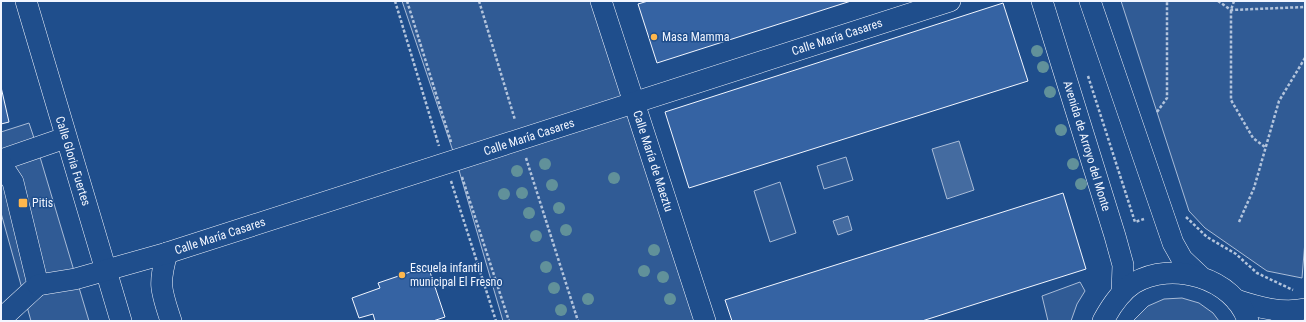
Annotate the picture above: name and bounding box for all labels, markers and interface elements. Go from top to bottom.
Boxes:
street label: Calle María Casares [790,16,884,58]
place label: Masa Mamma [662,30,730,44]
marker: Masa Mamma [649,32,659,42]
street label: Avenida de Arroyo del Monte [1060,79,1114,213]
street label: Calle María de Maeztu [630,109,676,214]
street label: Calle Gloria Fuertes [53,115,93,207]
street label: Calle María Casares [482,116,576,158]
place label: Pitis [32,196,53,210]
marker: Pitis [17,197,29,209]
street label: Calle María Casares [173,215,267,257]
place label: Escuela infantil municipal El Fresno [410,261,502,289]
marker: Escuela infantil municipal El Fresno [397,270,407,280]

